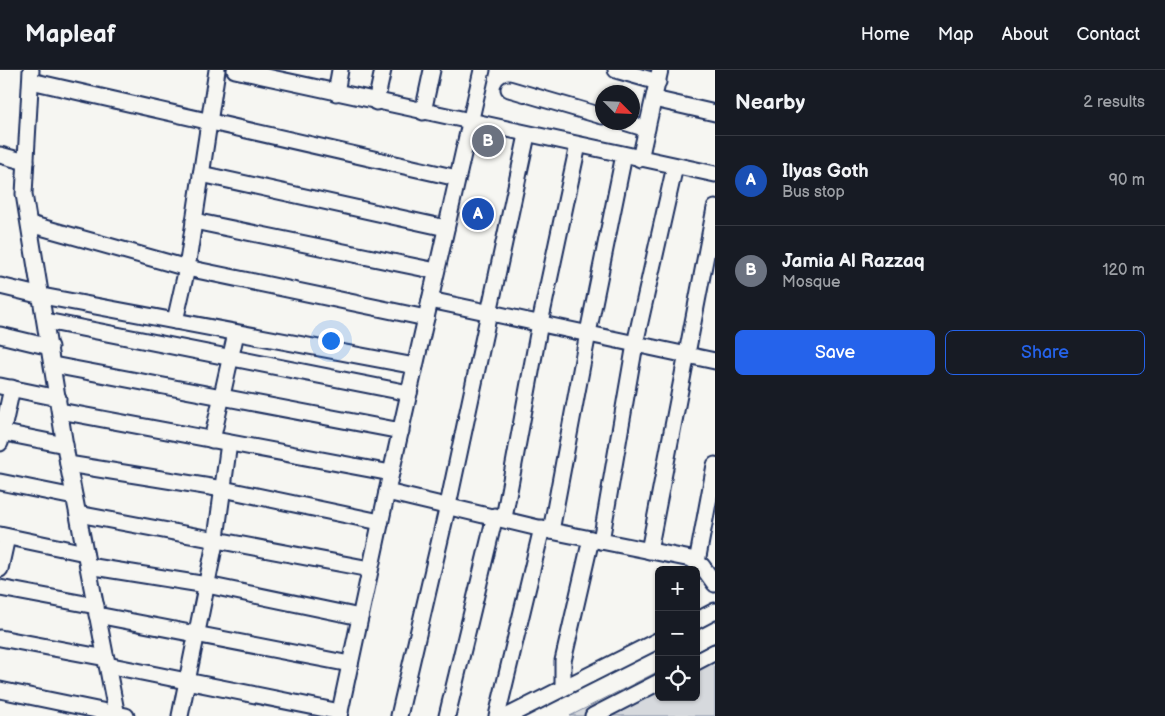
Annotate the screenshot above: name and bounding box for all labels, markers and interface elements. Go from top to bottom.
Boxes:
text: Mapleaf [25,20,116,49]
text: Home [861,24,910,45]
text: Map [938,24,974,45]
text: About [1002,24,1049,45]
text: Contact [1077,24,1140,45]
north arrow [595,85,640,130]
text: Nearby [735,90,805,115]
text: 2 results [1083,93,1145,112]
pin: B [472,122,504,160]
text: Ilyas Goth [782,160,869,183]
text: A [746,171,756,190]
text: 90 m [1109,171,1145,190]
text: Bus stop [782,183,845,202]
pin: A [462,195,494,233]
text: Jamia Al Razzaq [782,250,925,273]
text: B [745,261,757,280]
text: 120 m [1102,261,1145,280]
text: Mosque [782,273,841,292]
your location [318,328,344,354]
button: Save [735,330,935,375]
button: Share [945,330,1145,375]
map controls [655,566,700,701]
button: + [655,566,700,611]
button: − [655,611,700,656]
button: locate [655,656,700,701]

